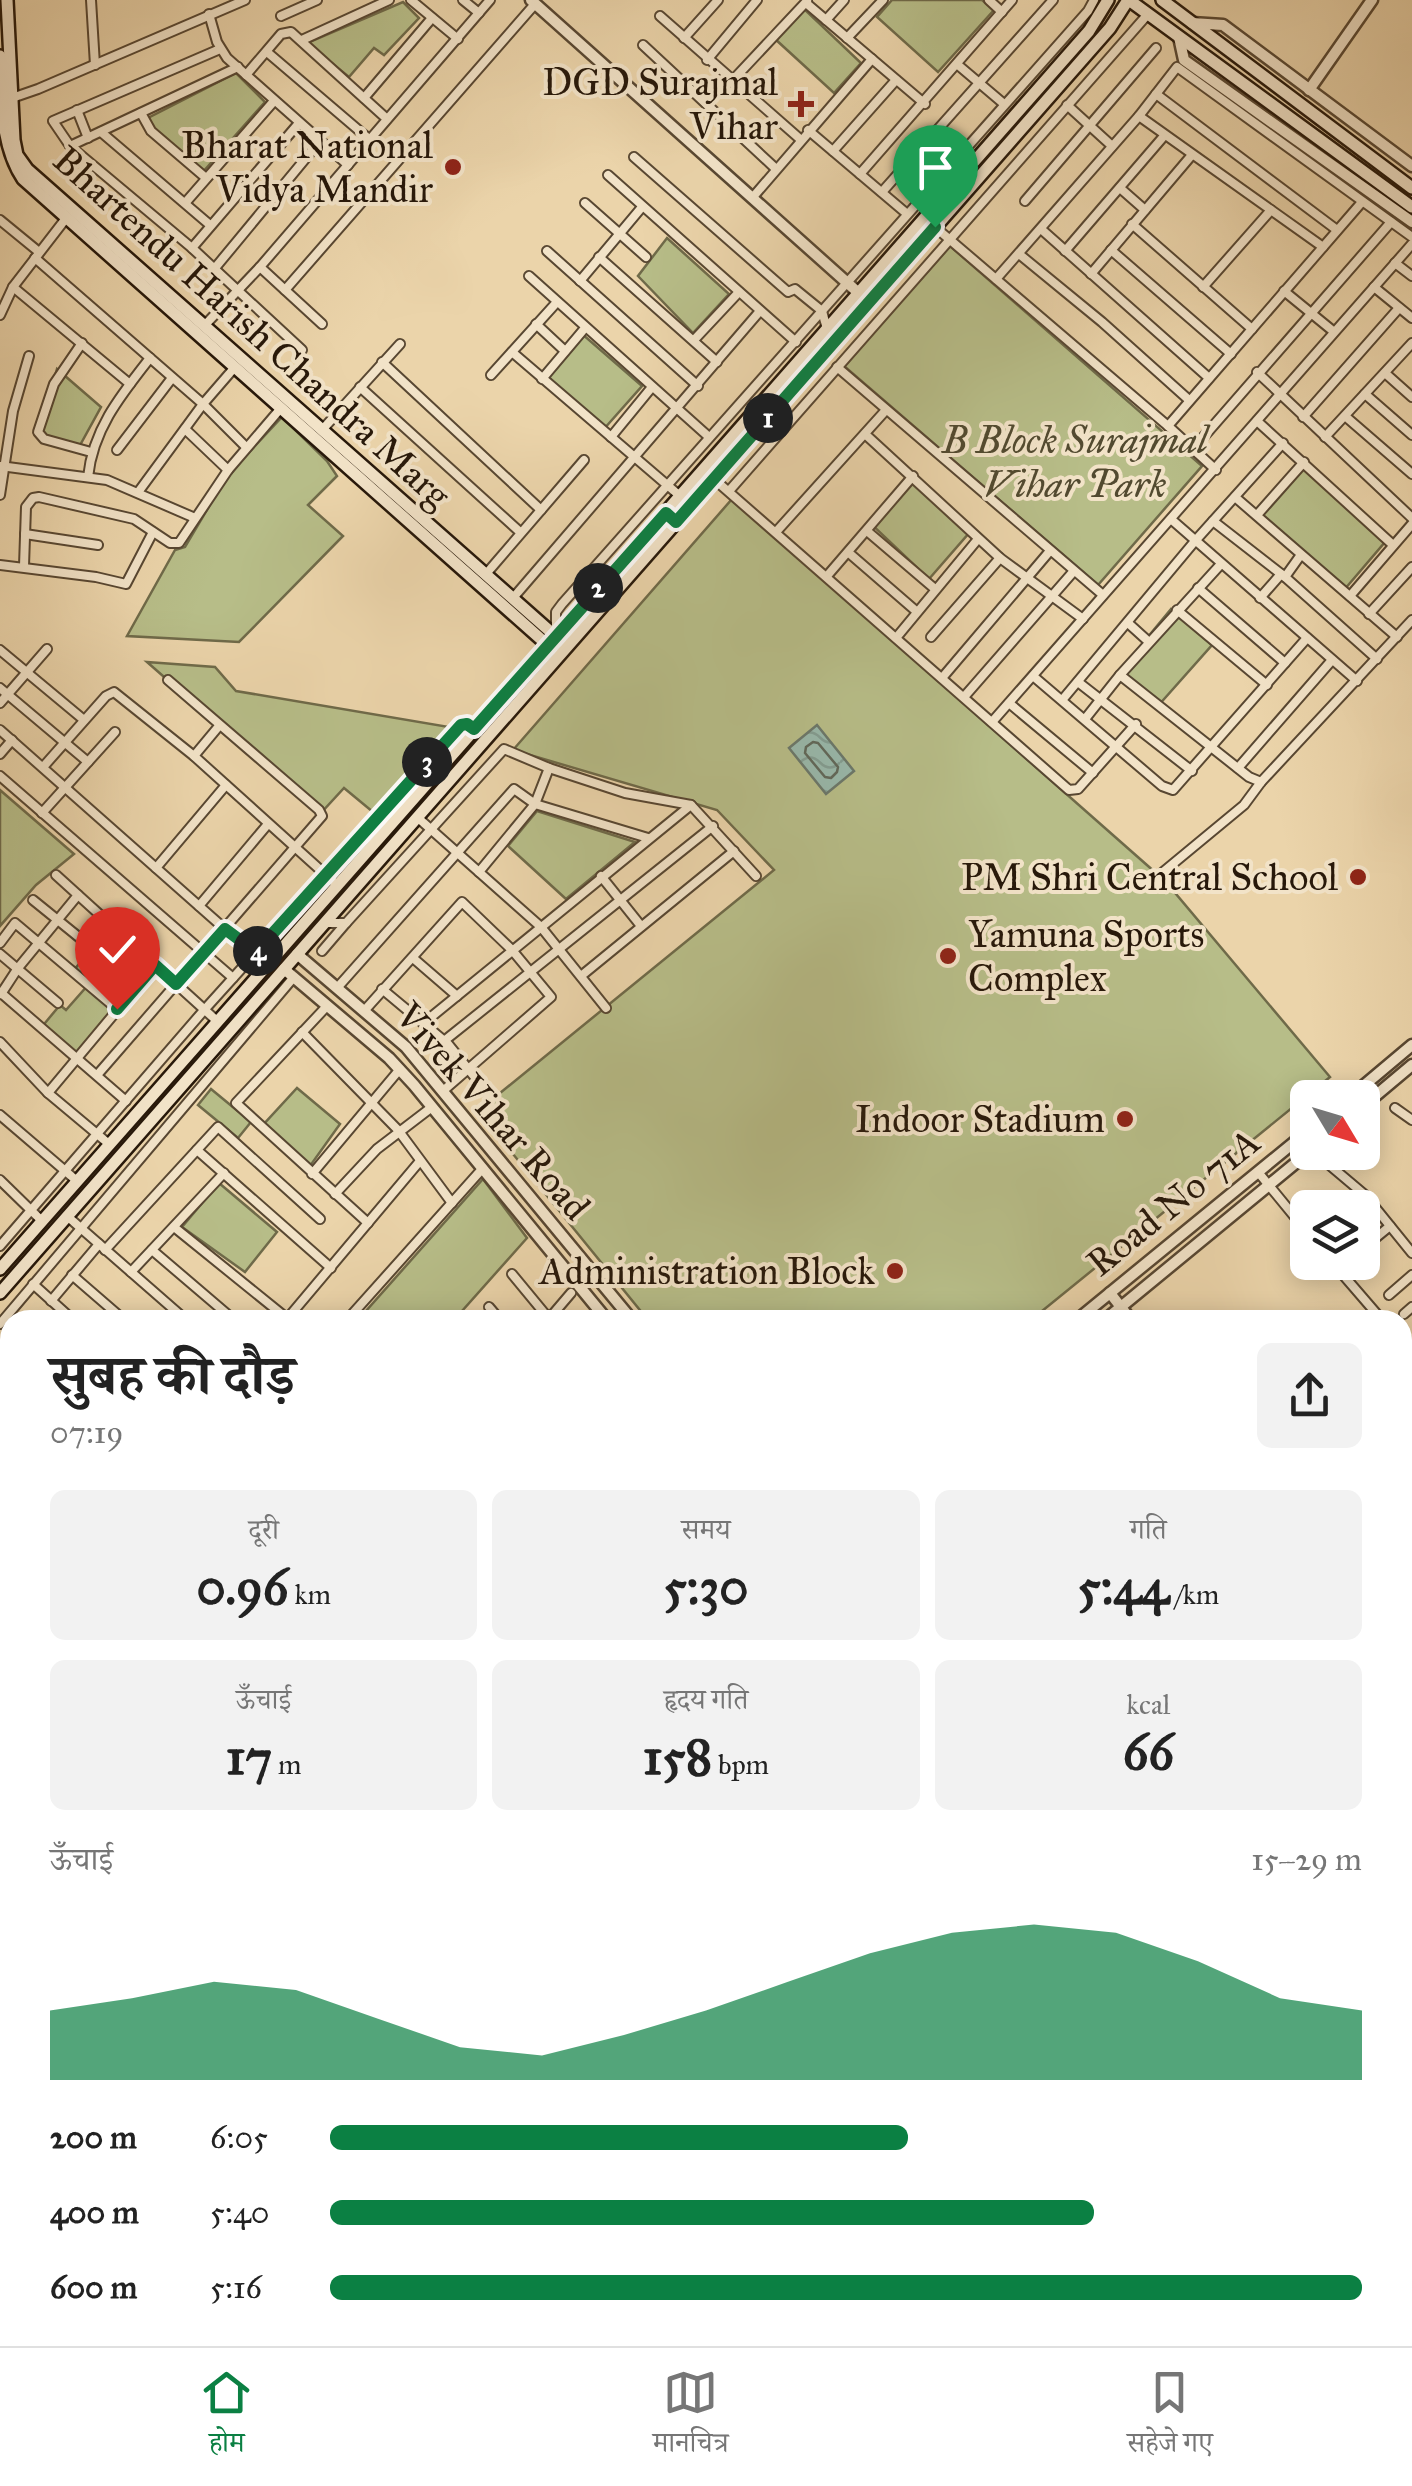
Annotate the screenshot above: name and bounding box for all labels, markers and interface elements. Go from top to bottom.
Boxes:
place label: DGD Surajmal Vihar [542,59,779,149]
marker: DGD Surajmal Vihar [788,91,814,117]
place label: Bharat National Vidya Mandir [181,122,434,212]
pin [893,125,978,228]
street label: Bhartendu Harish Chandra Marg [44,136,460,518]
icon: arrive [908,140,963,195]
marker: Bharat National Vidya Mandir [442,156,464,178]
pin: 1 [743,393,793,443]
text: 1 [762,400,774,435]
park label: B Block Surajmal Vihar Park [940,417,1210,507]
pin: 2 [573,563,623,613]
text: 2 [591,570,605,605]
pin: 3 [402,737,452,787]
text: 3 [421,744,433,779]
place label: PM Shri Central School [961,854,1339,900]
marker: PM Shri Central School [1347,866,1369,888]
pin [75,907,160,1010]
place label: Yamuna Sports Complex [968,911,1204,1001]
icon: check [90,922,145,977]
pin: 4 [233,926,283,976]
text: 4 [250,933,266,968]
marker: Yamuna Sports Complex [937,945,959,967]
street label: Vivek Vihar Road [385,992,600,1229]
north arrow [1290,1080,1380,1170]
map controls [1290,1080,1380,1280]
place label: Indoor Stadium [855,1096,1105,1142]
marker: Indoor Stadium [1114,1108,1136,1130]
street label: Road No 71A [1077,1118,1269,1286]
button: layers [1290,1190,1380,1280]
place label: Administration Block [537,1248,875,1294]
marker: Administration Block [884,1260,906,1282]
text: सुबह की दौड़ [50,1342,295,1409]
button: share [1257,1343,1362,1448]
text: 07:19 [50,1413,123,1452]
text: दूरी [248,1512,279,1547]
text: समय [681,1512,731,1547]
text: गति [1130,1512,1167,1547]
text: 0.96 [196,1557,288,1618]
text: 5:30 [664,1557,748,1618]
text: 5:44 [1078,1557,1169,1618]
text: km [288,1577,331,1612]
text: /km [1169,1577,1219,1612]
text: ऊँचाई [236,1682,291,1717]
text: हृदय गति [664,1682,748,1717]
text: kcal [1126,1687,1170,1722]
text: 66 [1123,1722,1174,1783]
text: 17 [226,1727,272,1788]
text: 158 [643,1727,712,1788]
text: m [272,1747,302,1782]
text: bpm [712,1747,769,1782]
text: ऊँचाई [50,1840,113,1879]
text: 15–29 m [1251,1840,1362,1879]
text: 200 m [50,2118,137,2157]
text: 6:05 [210,2118,268,2157]
text: 400 m [50,2193,139,2232]
text: 5:40 [210,2193,269,2232]
text: 600 m [50,2268,137,2307]
text: 5:16 [210,2268,262,2307]
tab: होम [199,2365,254,2470]
tab: मानचित्र [653,2365,729,2470]
tab: सहेजे गए [1127,2365,1213,2470]

